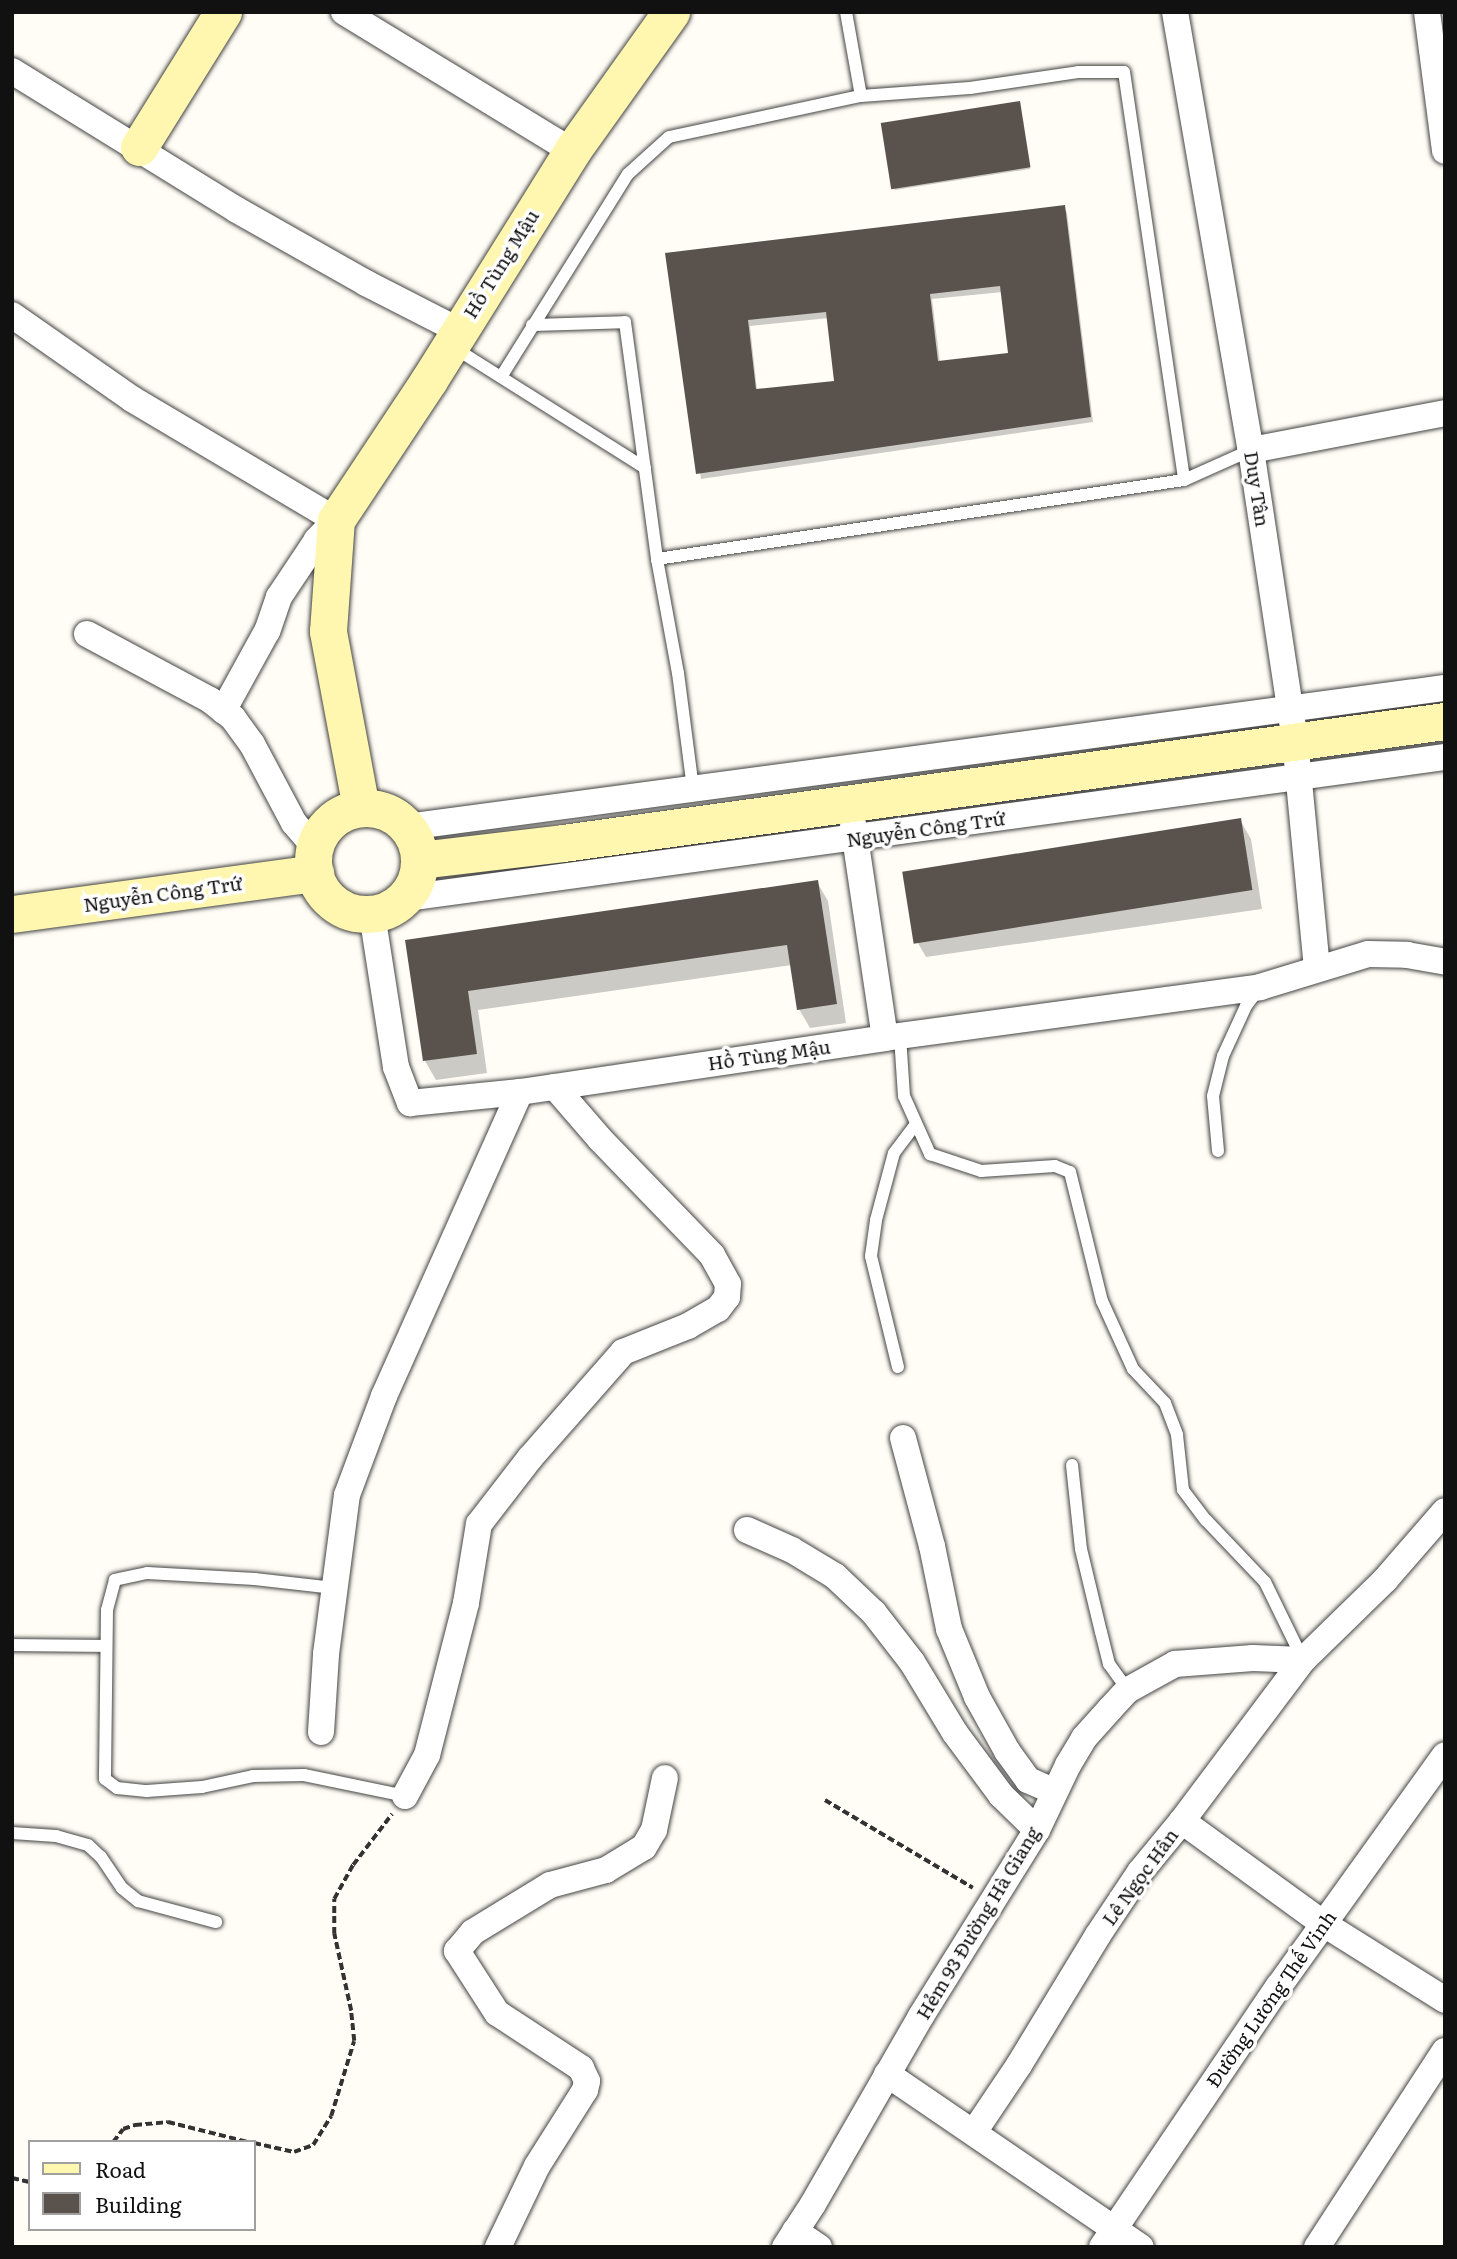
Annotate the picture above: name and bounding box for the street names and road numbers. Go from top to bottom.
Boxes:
street label: Hồ Tùng Mậu [459,205,543,323]
street label: Duy Tân [1240,450,1274,528]
street label: Nguyễn Công Trứ [845,807,1007,851]
street label: Nguyễn Công Trứ [82,872,244,916]
street label: Hồ Tùng Mậu [706,1035,832,1075]
street label: Hẻm 93 Đường Hà Giang [911,1822,1045,2024]
street label: Lê Ngọc Hân [1097,1824,1183,1930]
street label: Đường Lương Thế Vinh [1201,1906,1341,2092]

